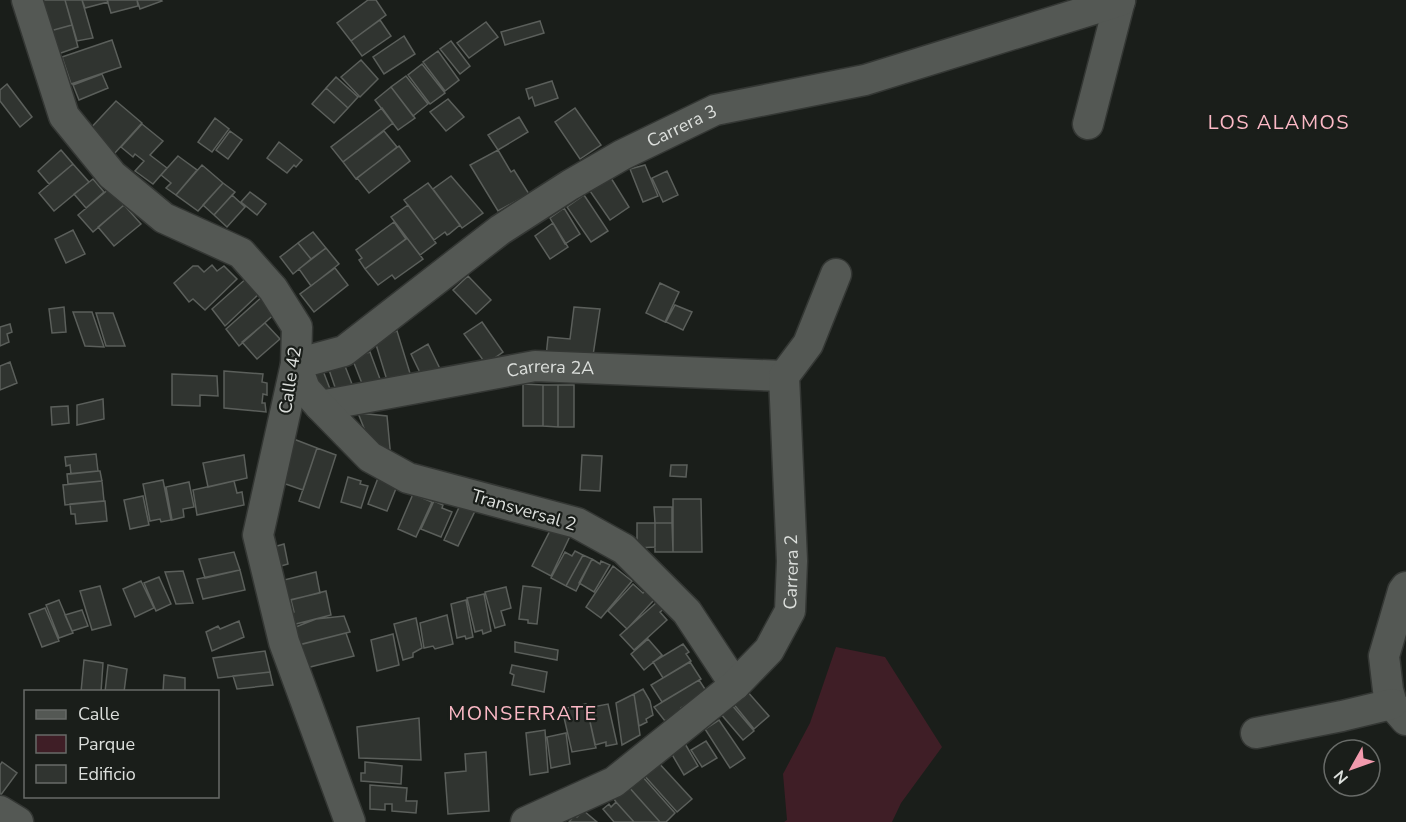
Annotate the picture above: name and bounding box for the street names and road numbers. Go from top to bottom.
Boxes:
street label: Carrera 3 [643,99,721,153]
street label: Calle 42 [273,345,307,415]
street label: Carrera 2A [504,354,595,383]
street label: Transversal 2 [469,484,579,536]
street label: Carrera 2 [778,534,804,610]

